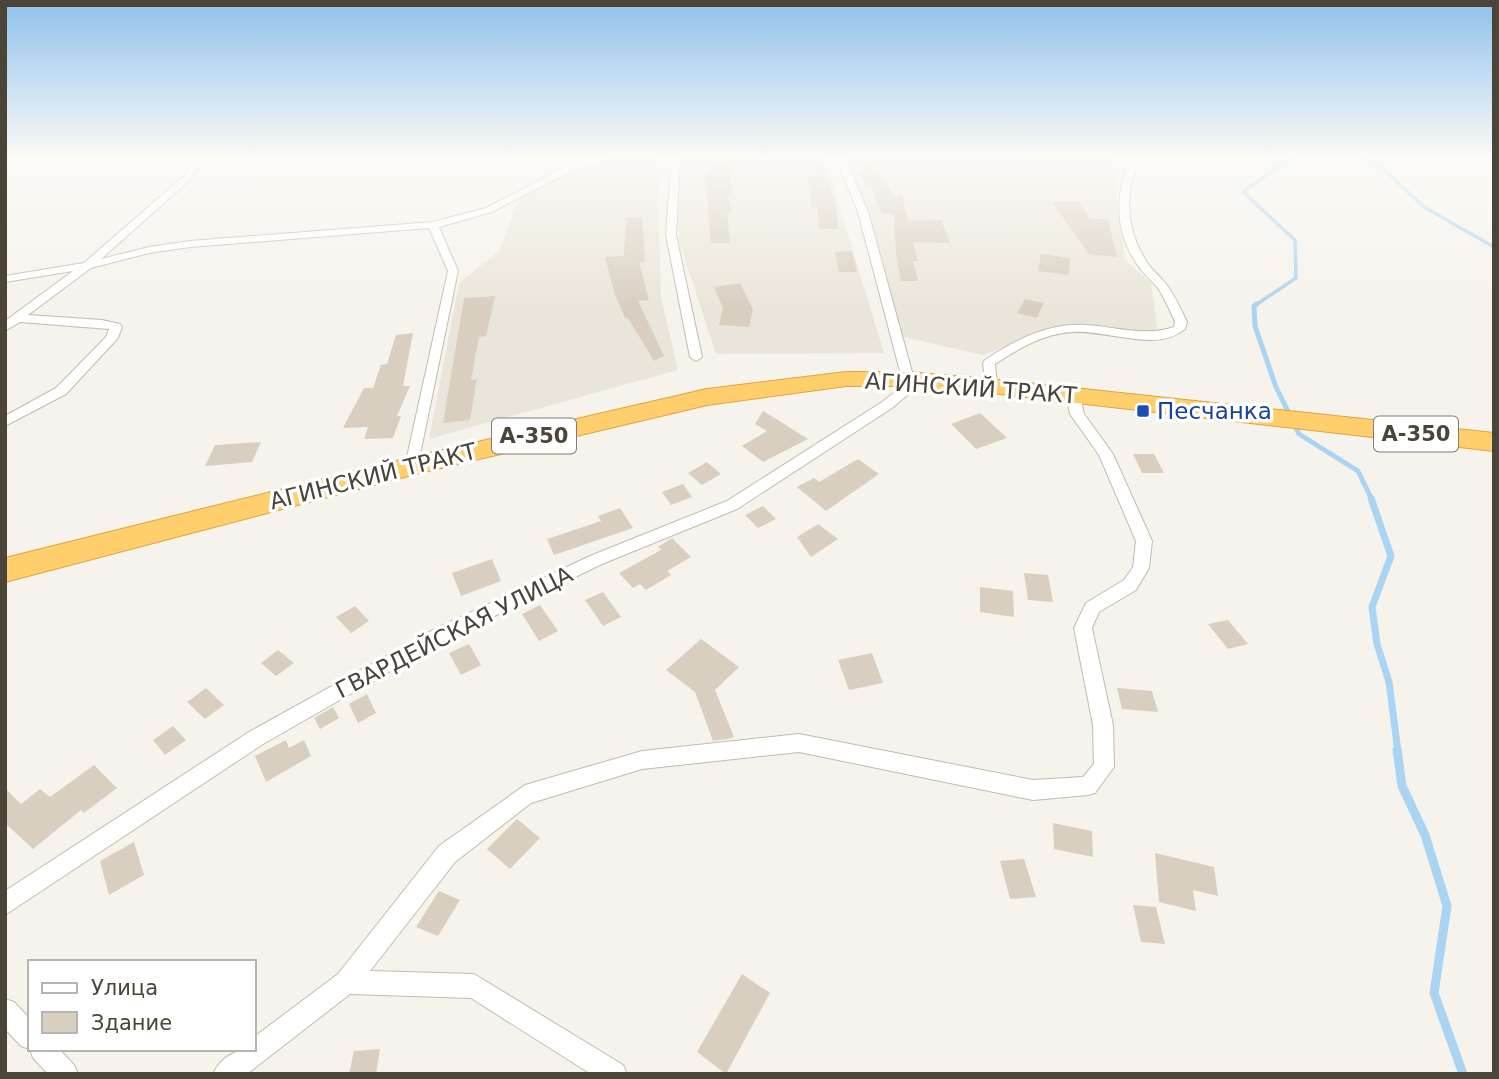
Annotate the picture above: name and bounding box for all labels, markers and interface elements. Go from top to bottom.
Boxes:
street label: АГИНСКИЙ ТРАКТ [864,367,1079,408]
place label: Песчанка [1157,398,1272,424]
marker: Песчанка [1135,403,1151,419]
road number: А-350 [1374,416,1458,452]
road number: А-350 [492,418,576,453]
street label: АГИНСКИЙ ТРАКТ [267,436,480,514]
street label: ГВАРДЕЙСКАЯ УЛИЦА [331,560,577,703]
legend [28,960,256,1051]
text: Улица [91,976,158,1000]
text: Здание [91,1011,172,1035]

